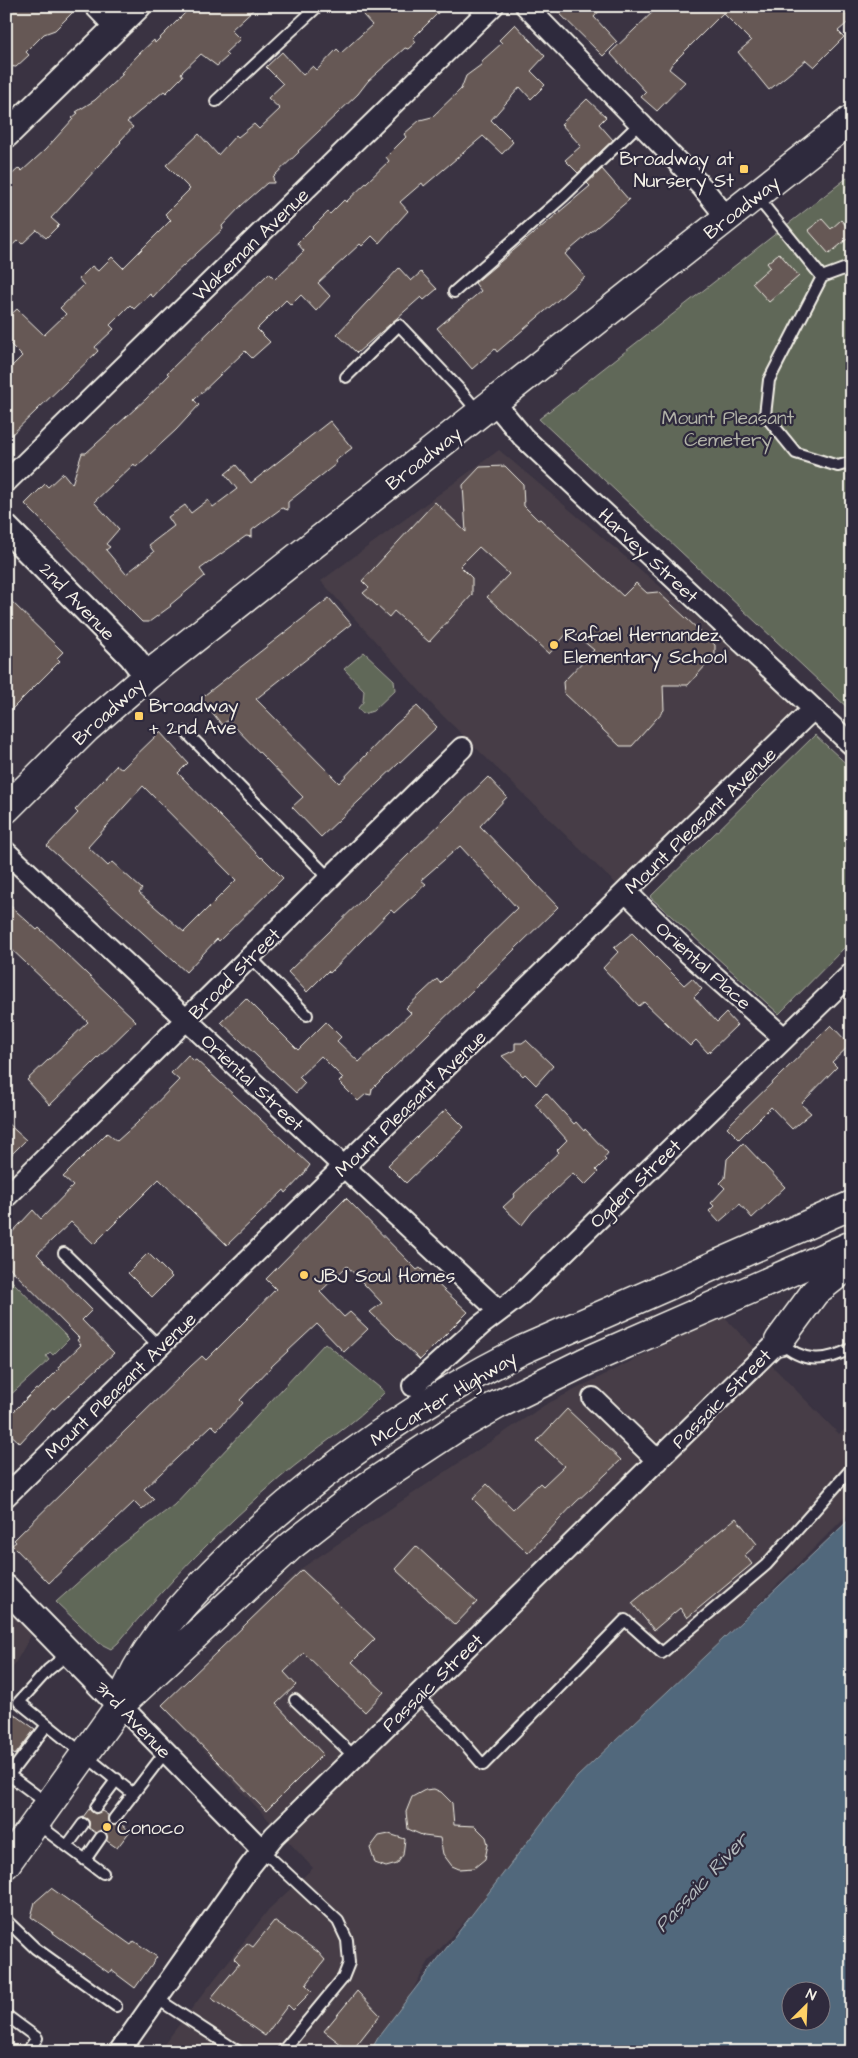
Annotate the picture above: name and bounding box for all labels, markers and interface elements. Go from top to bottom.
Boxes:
place label: Broadway at Nursery St [619,146,734,196]
marker: Broadway at Nursery St [738,163,750,175]
street label: Broadway [698,170,787,247]
street label: Wakeman Avenue [187,182,315,308]
park label: Mount Pleasant Cemetery [662,405,794,455]
street label: Broadway [380,421,469,498]
street label: Harvey Street [591,502,704,611]
street label: 2nd Avenue [33,557,121,647]
place label: Rafael Hernandez Elementary School [564,622,727,672]
marker: Rafael Hernandez Elementary School [548,639,560,651]
street label: Broadway [67,672,152,753]
place label: Broadway + 2nd Ave [149,693,239,742]
marker: Broadway + 2nd Ave [133,710,145,722]
street label: Mount Pleasant Avenue [619,741,783,901]
street label: Oriental Place [649,916,757,1017]
street label: Broad Street [183,922,287,1026]
street label: Mount Pleasant Avenue [329,1024,493,1184]
street label: Oriental Street [194,1028,310,1138]
street label: Ogden Street [584,1133,689,1236]
place label: JBJ Soul Homes [314,1263,455,1290]
marker: JBJ Soul Homes [298,1269,310,1281]
street label: Mount Pleasant Avenue [39,1306,203,1466]
street label: Passaic Street [666,1343,778,1455]
street label: McCarter Highway [365,1345,523,1455]
street label: Passaic Street [376,1627,490,1739]
street label: 3rd Avenue [89,1675,177,1765]
place label: Conoco [117,1815,184,1842]
marker: Conoco [101,1821,113,1833]
water label: Passaic River [648,1825,756,1938]
north arrow [780,1980,830,2030]
text: N [803,1984,819,2006]

